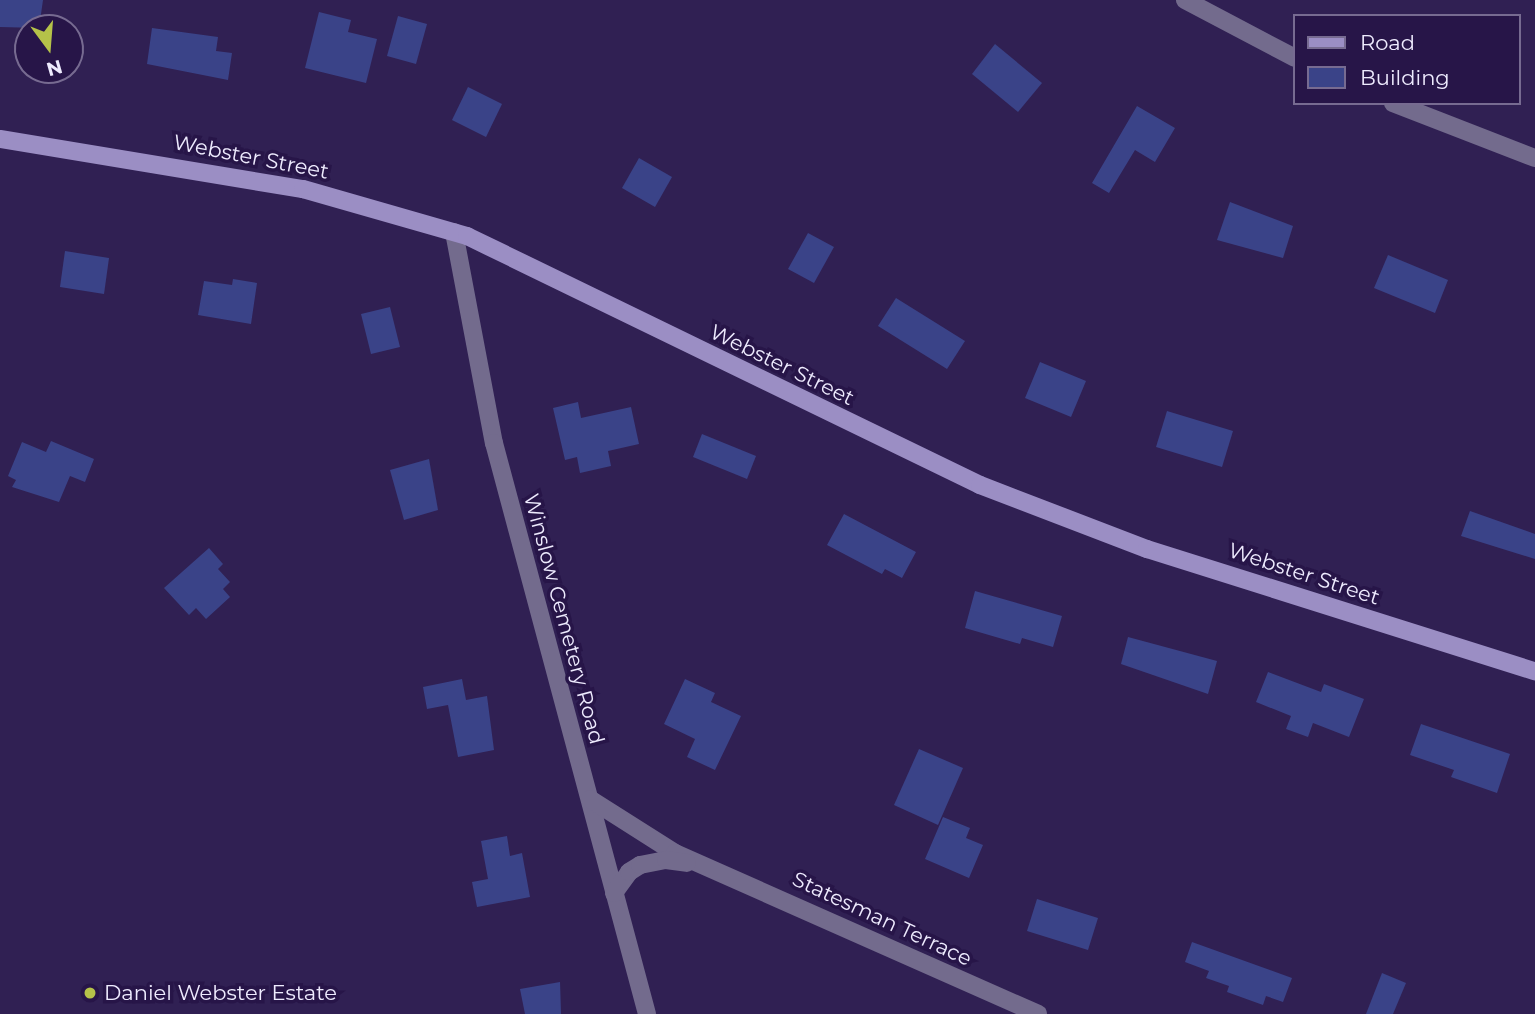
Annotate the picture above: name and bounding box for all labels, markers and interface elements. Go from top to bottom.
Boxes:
north arrow [14,14,84,84]
legend [1294,14,1521,105]
text: Road [1360,30,1415,55]
text: N [44,55,65,81]
text: Building [1360,65,1450,90]
street label: Webster Street [171,130,331,184]
street label: Webster Street [706,319,858,411]
street label: Winslow Cemetery Road [518,491,610,747]
street label: Webster Street [1225,538,1383,610]
street label: Statesman Terrace [788,866,976,972]
place label: Daniel Webster Estate [104,980,337,1006]
marker: Daniel Webster Estate [82,985,98,1001]

